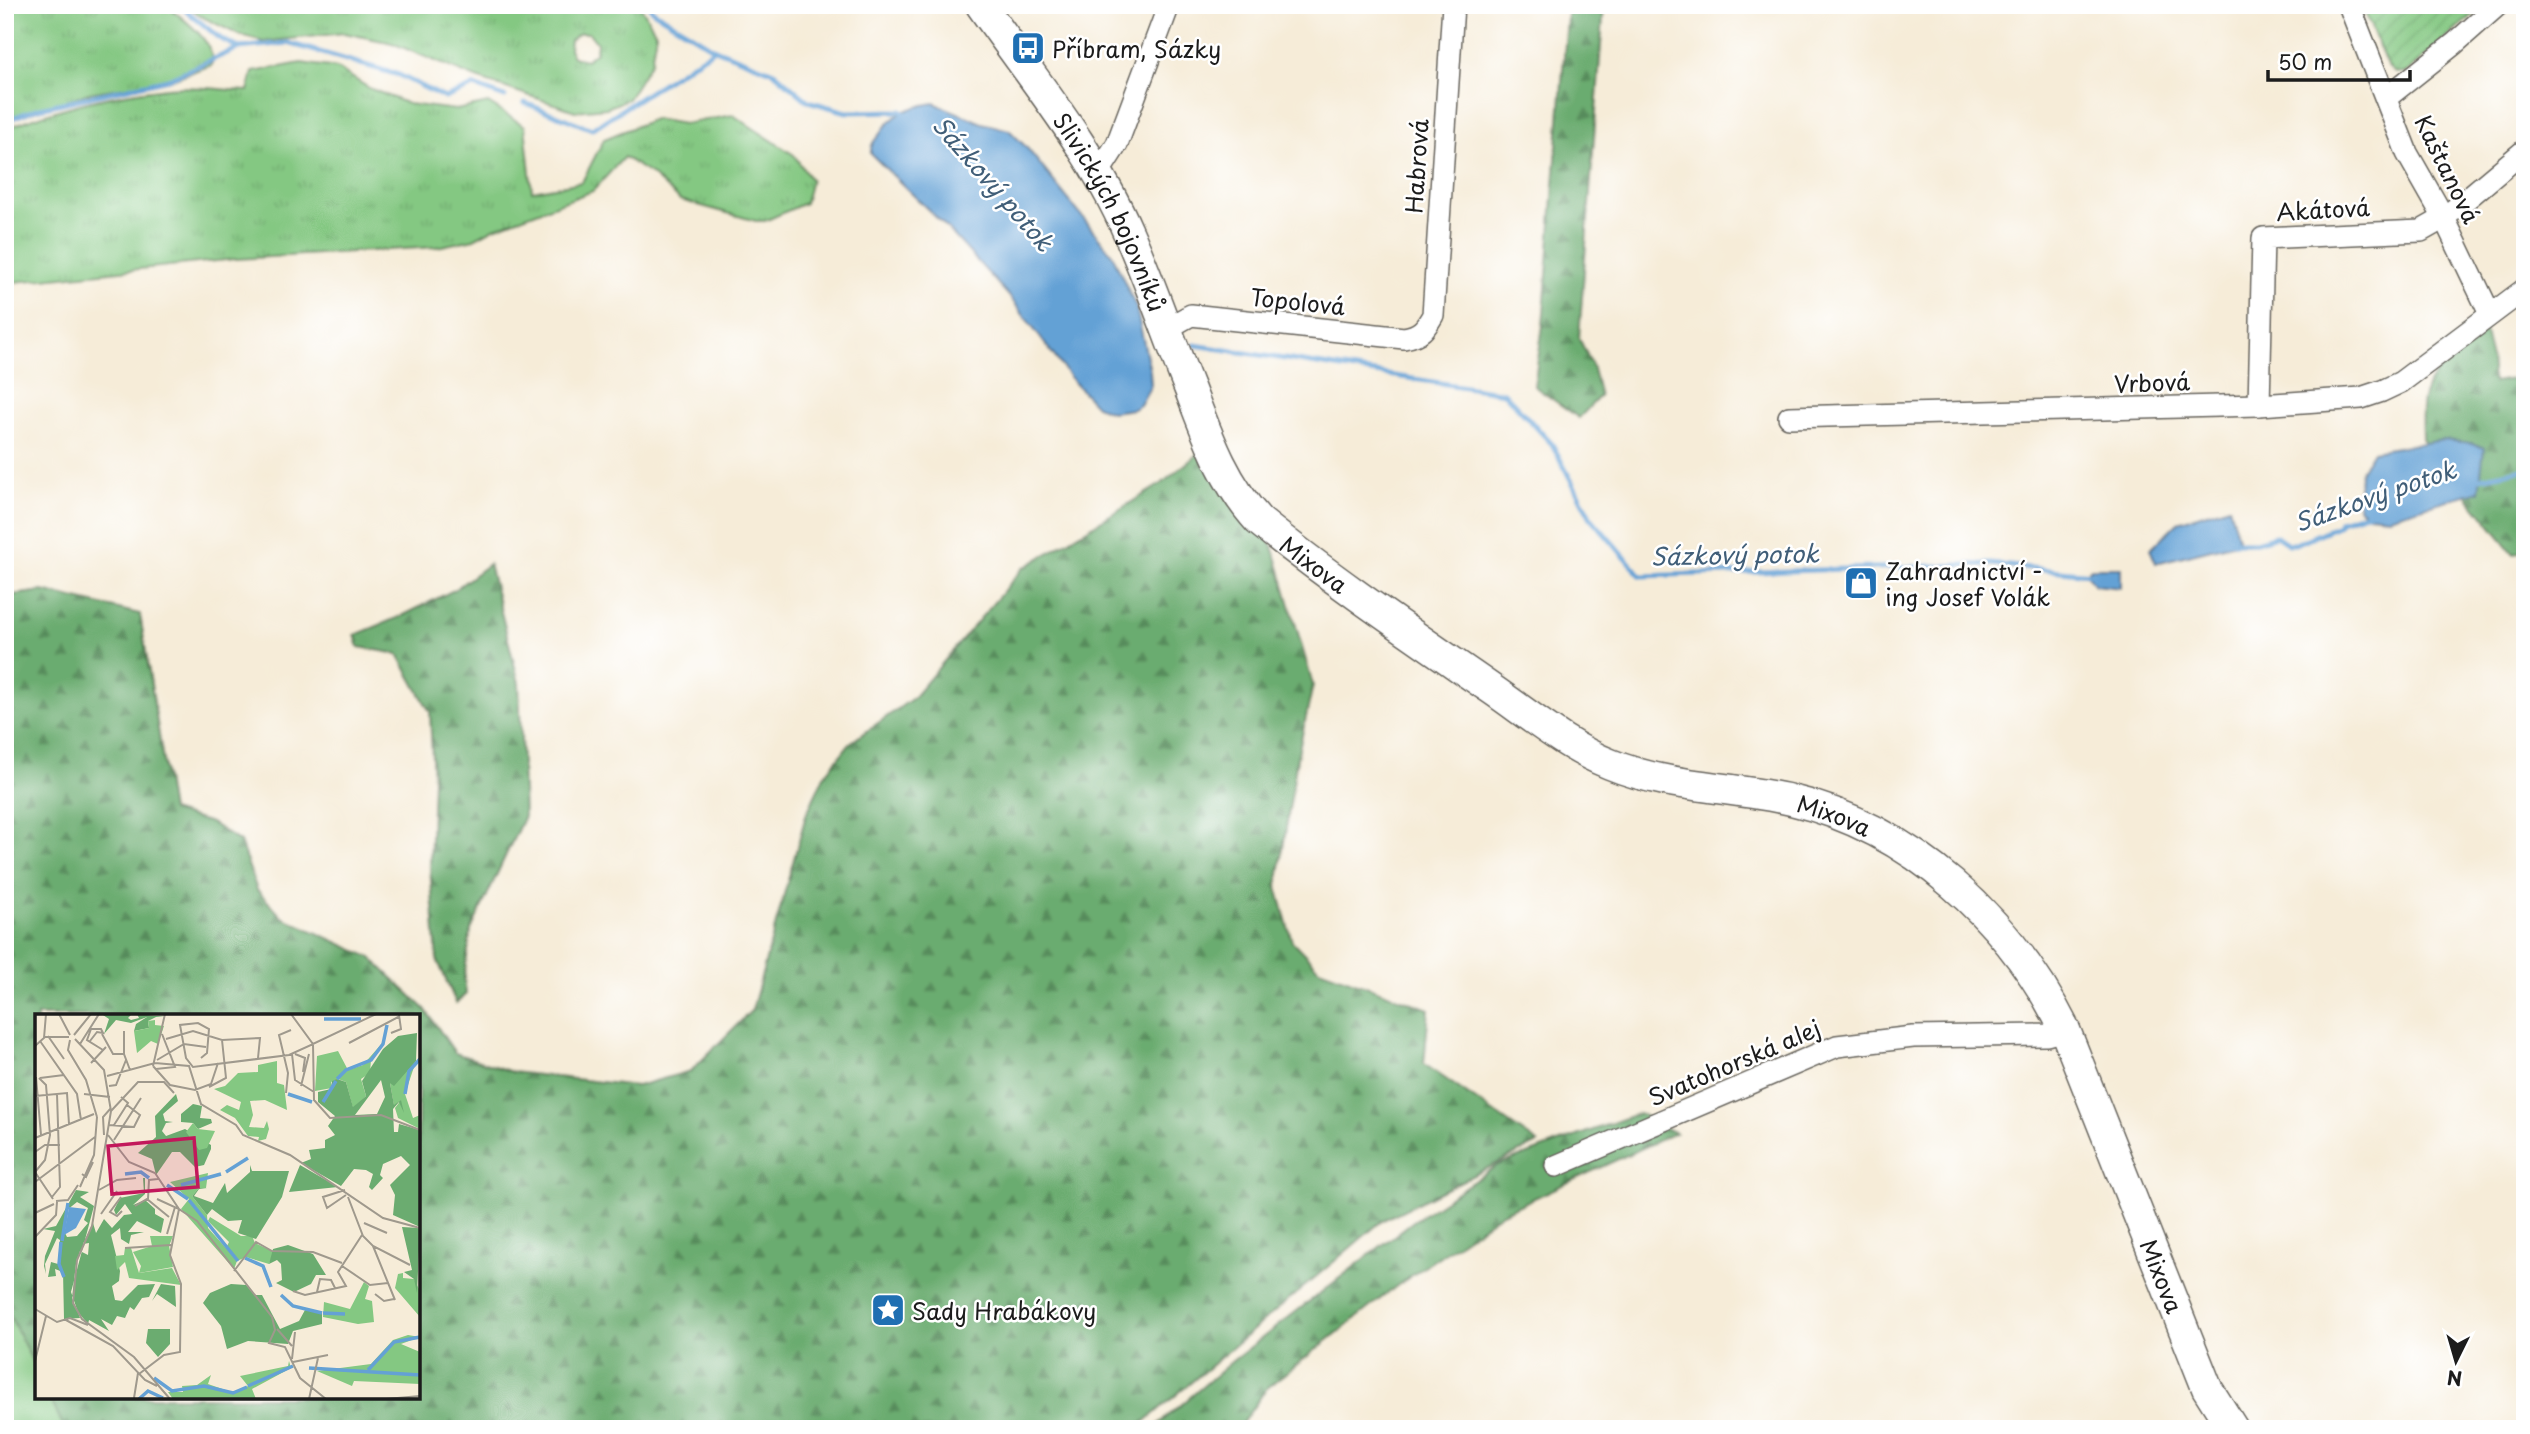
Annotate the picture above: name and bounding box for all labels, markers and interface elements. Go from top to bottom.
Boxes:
bus stop icon: Příbram, Sázky [1009,29,1047,67]
place label: Příbram, Sázky [1052,31,1221,66]
scale bar [2268,38,2409,82]
text: 50 m [2278,45,2332,77]
street label: Slivických bojovníků [1045,105,1176,316]
water label: Sázkový potok [925,108,1063,259]
street label: Kaštanová [2407,109,2489,229]
street label: Habrová [1395,117,1437,215]
street label: Akátová [2275,189,2371,229]
street label: Topolová [1249,279,1347,323]
street label: Vrbová [2113,363,2191,401]
water label: Sázkový potok [2289,450,2461,539]
street label: Mixova [1273,527,1356,601]
water label: Sázkový potok [1650,535,1820,573]
place label: Zahradnictví - ing Josef Volák [1885,553,2050,614]
shop icon: Zahradnictví - ing Josef Volák [1842,564,1880,602]
street label: Mixova [1793,785,1878,844]
street label: Svatohorská alej [1642,1010,1826,1114]
inset map [35,1014,420,1399]
street label: Mixova [2132,1234,2193,1318]
place icon: Sady Hrabákovy [869,1291,907,1329]
place label: Sady Hrabákovy [912,1293,1096,1328]
north arrow [2422,1326,2492,1396]
text: N [2446,1364,2463,1394]

